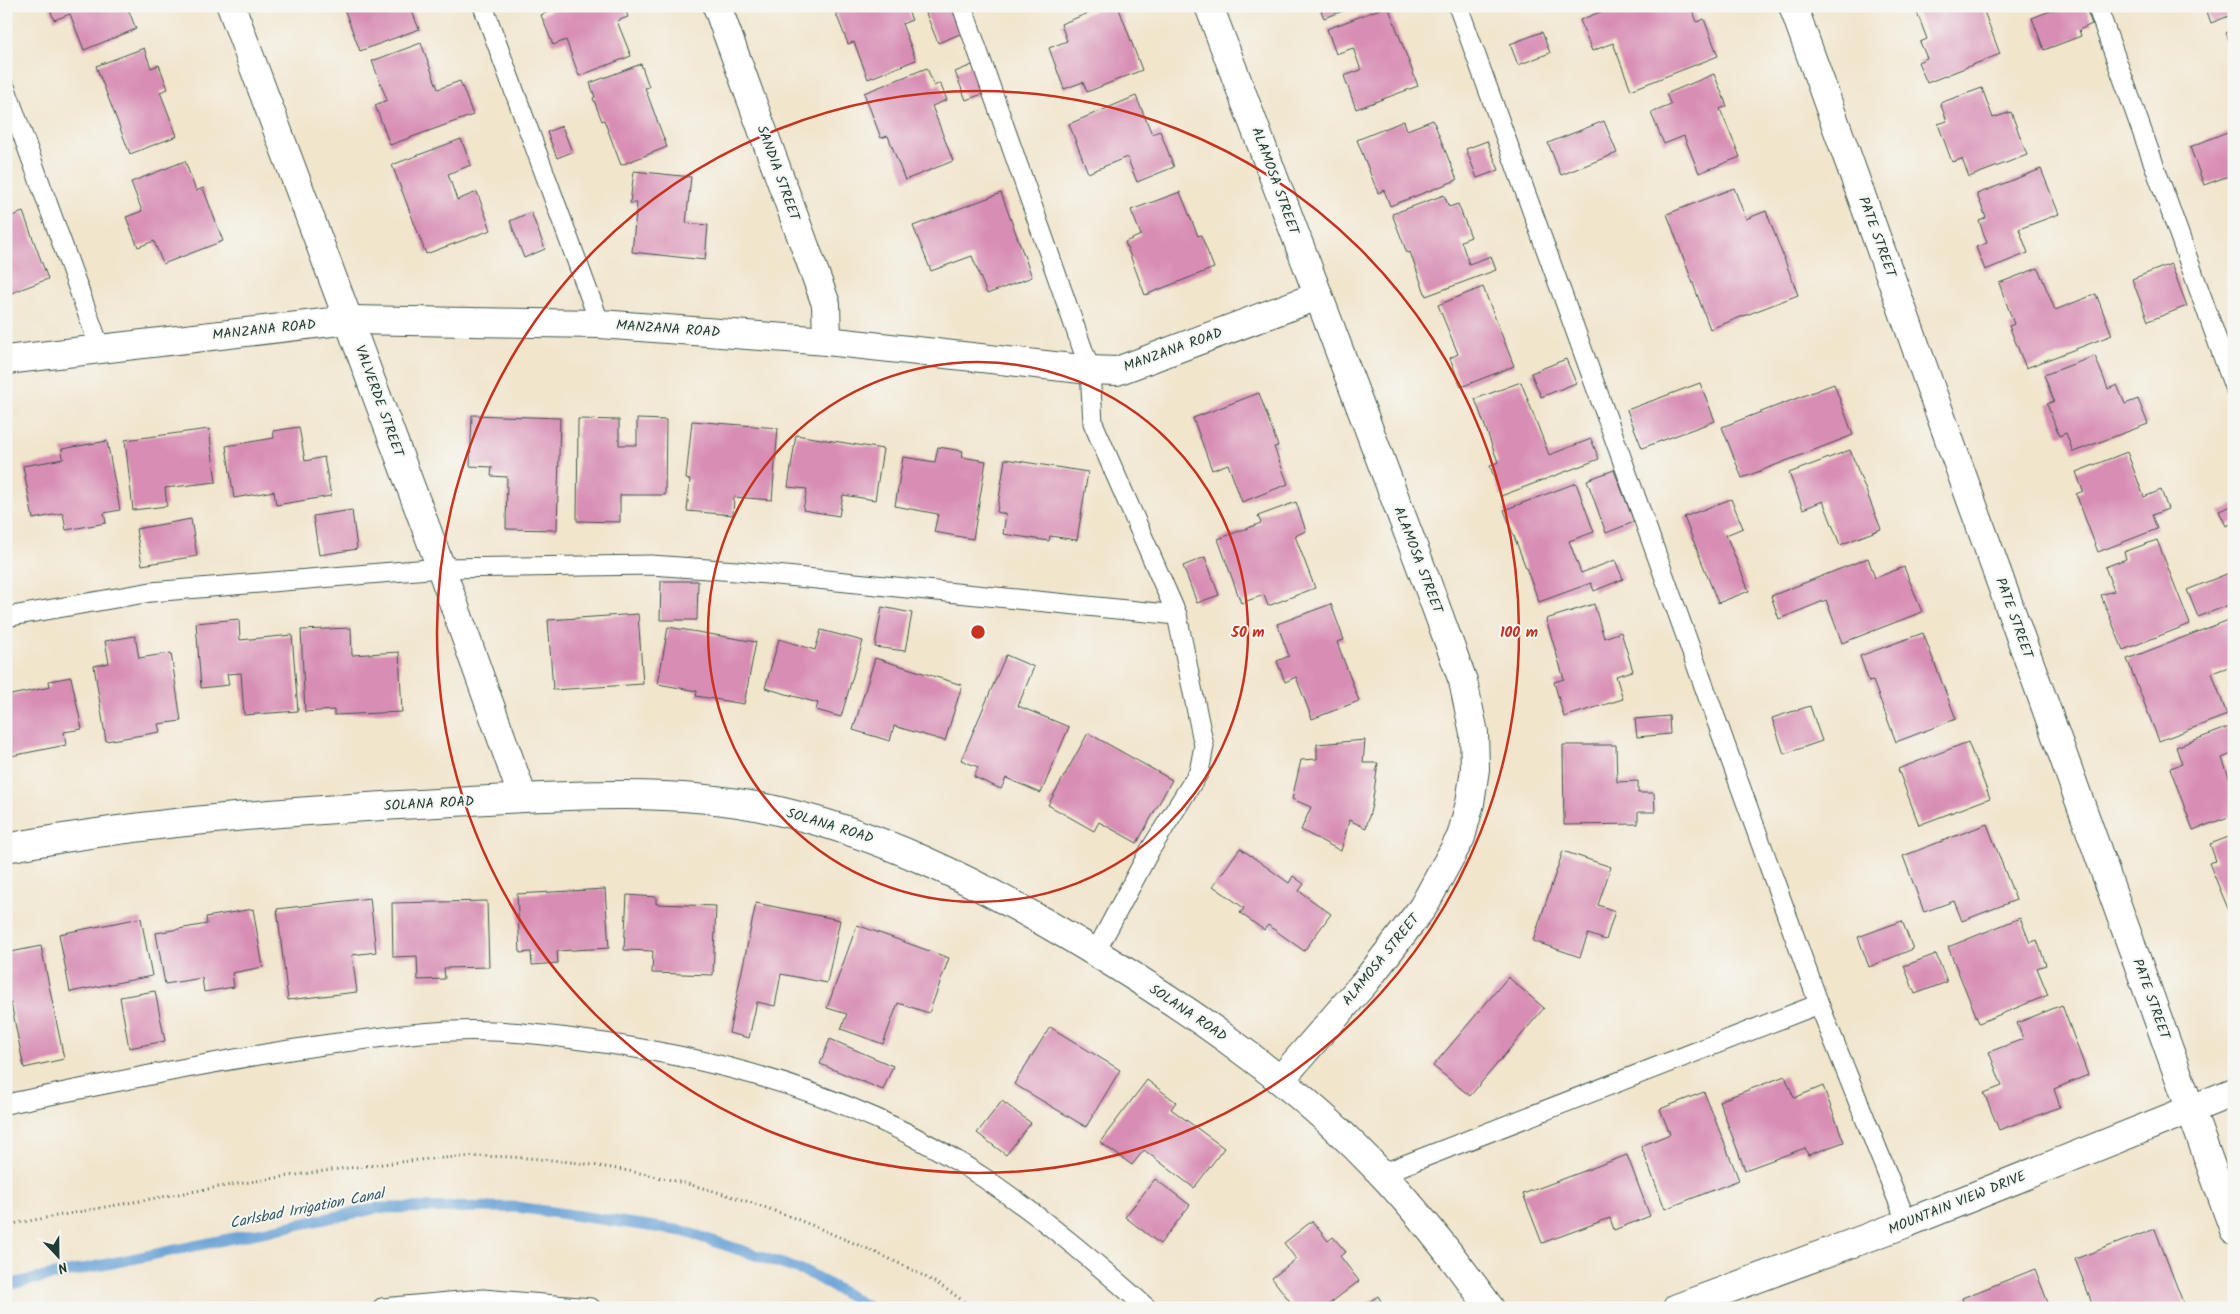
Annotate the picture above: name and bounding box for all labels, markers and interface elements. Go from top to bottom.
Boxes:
street label: SANDIA STREET [751,122,806,225]
street label: ALAMOSA STREET [1245,124,1305,239]
street label: PATE STREET [1852,194,1902,282]
street label: MANZANA ROAD [211,314,317,346]
street label: MANZANA ROAD [615,314,721,344]
street label: MANZANA ROAD [1120,322,1226,378]
street label: VALVERDE STREET [349,342,410,461]
street label: ALAMOSA STREET [1388,503,1449,618]
street label: PATE STREET [1989,575,2039,663]
text: 50 m [1230,621,1265,645]
text: 100 m [1500,621,1538,645]
centre of rings [969,623,987,641]
street label: SOLANA ROAD [383,791,475,817]
street label: SOLANA ROAD [784,802,876,850]
street label: ALAMOSA STREET [1337,908,1426,1011]
street label: PATE STREET [2126,956,2176,1044]
street label: SOLANA ROAD [1145,979,1231,1047]
street label: MOUNTAIN VIEW DRIVE [1885,1165,2030,1241]
water label: Carlsbad Irrigation Canal [228,1182,389,1236]
north arrow [32,1232,82,1282]
text: N [54,1255,71,1279]

